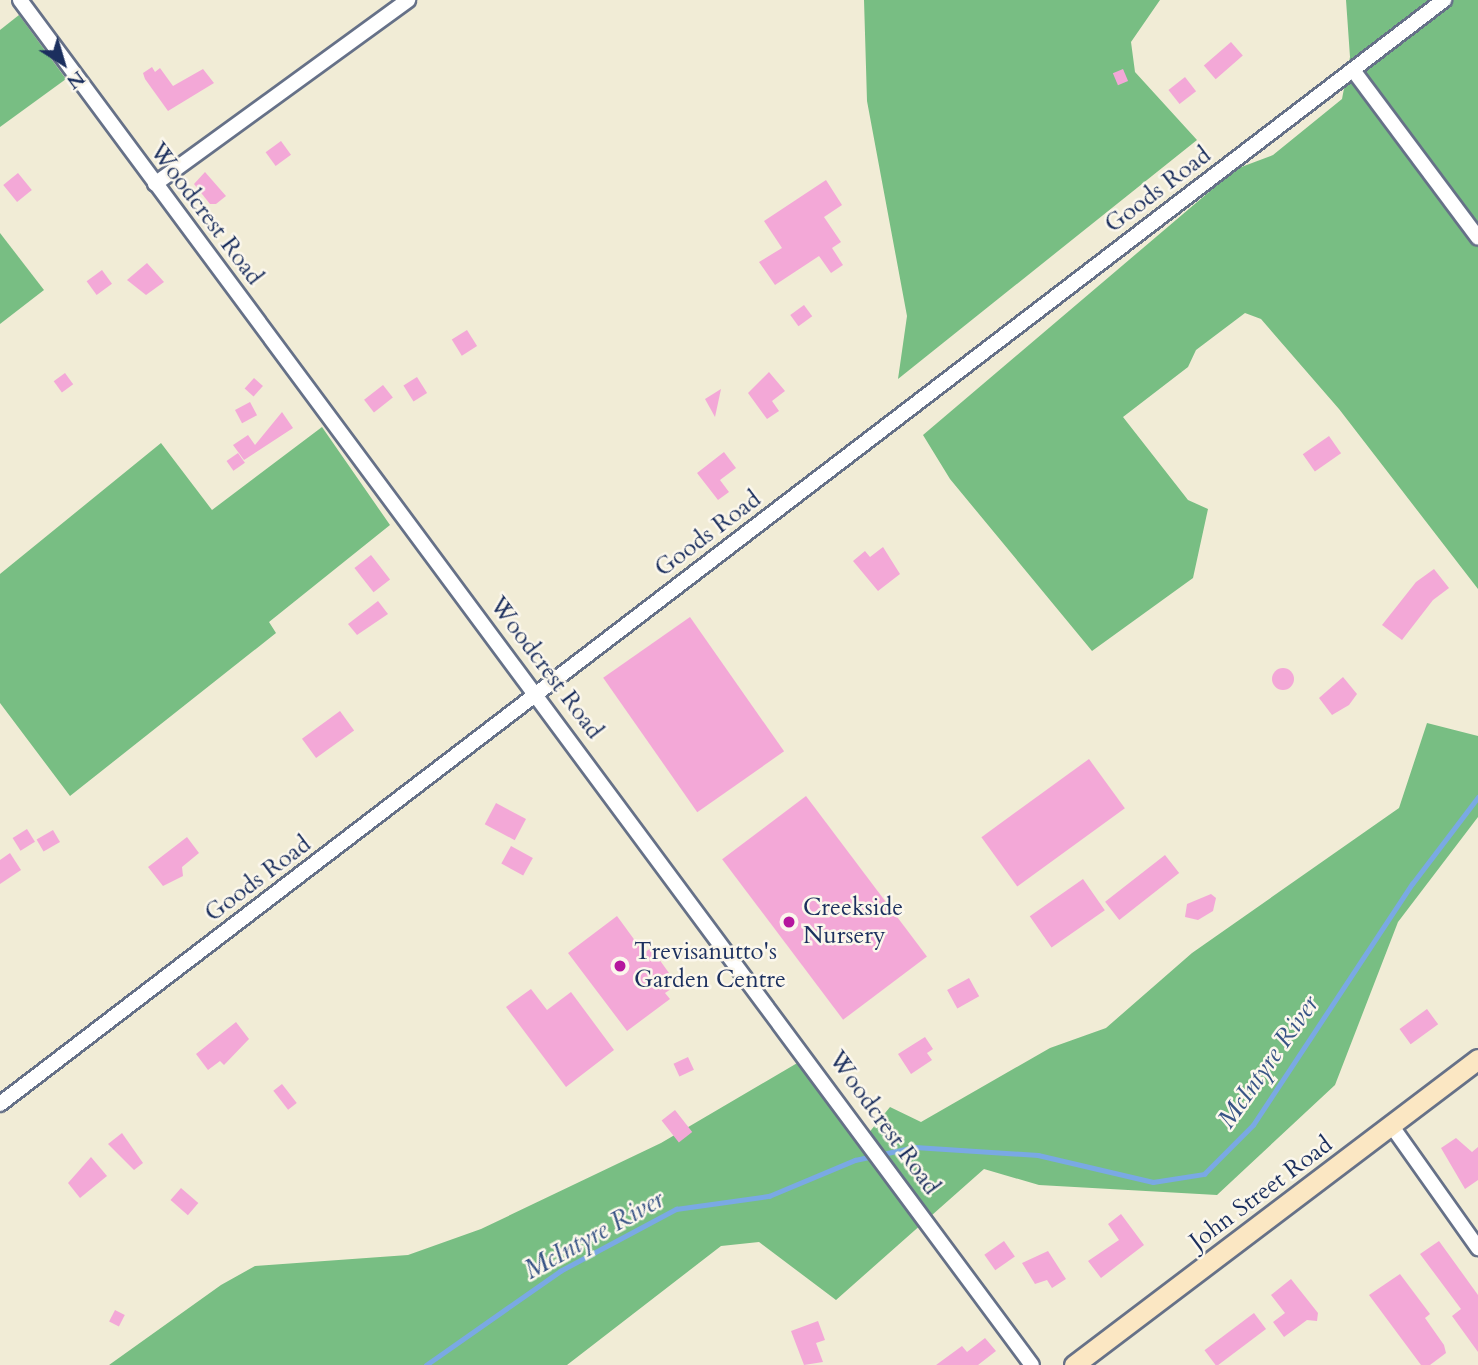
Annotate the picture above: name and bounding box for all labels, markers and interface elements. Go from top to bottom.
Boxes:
north arrow [28,28,98,98]
text: N [61,64,90,95]
street label: Woodcrest Road [143,137,269,291]
street label: Goods Road [1099,141,1217,239]
street label: Goods Road [649,485,767,583]
street label: Woodcrest Road [483,591,609,745]
street label: Goods Road [199,830,317,928]
place label: Creekside Nursery [803,894,903,950]
marker: Creekside Nursery [781,914,797,930]
place label: Trevisanutto's Garden Centre [634,938,786,994]
marker: Trevisanutto's Garden Centre [612,958,628,974]
water label: McIntyre River [1211,990,1325,1134]
street label: Woodcrest Road [822,1046,946,1200]
street label: John Street Road [1184,1130,1338,1256]
water label: McIntyre River [519,1184,669,1286]

